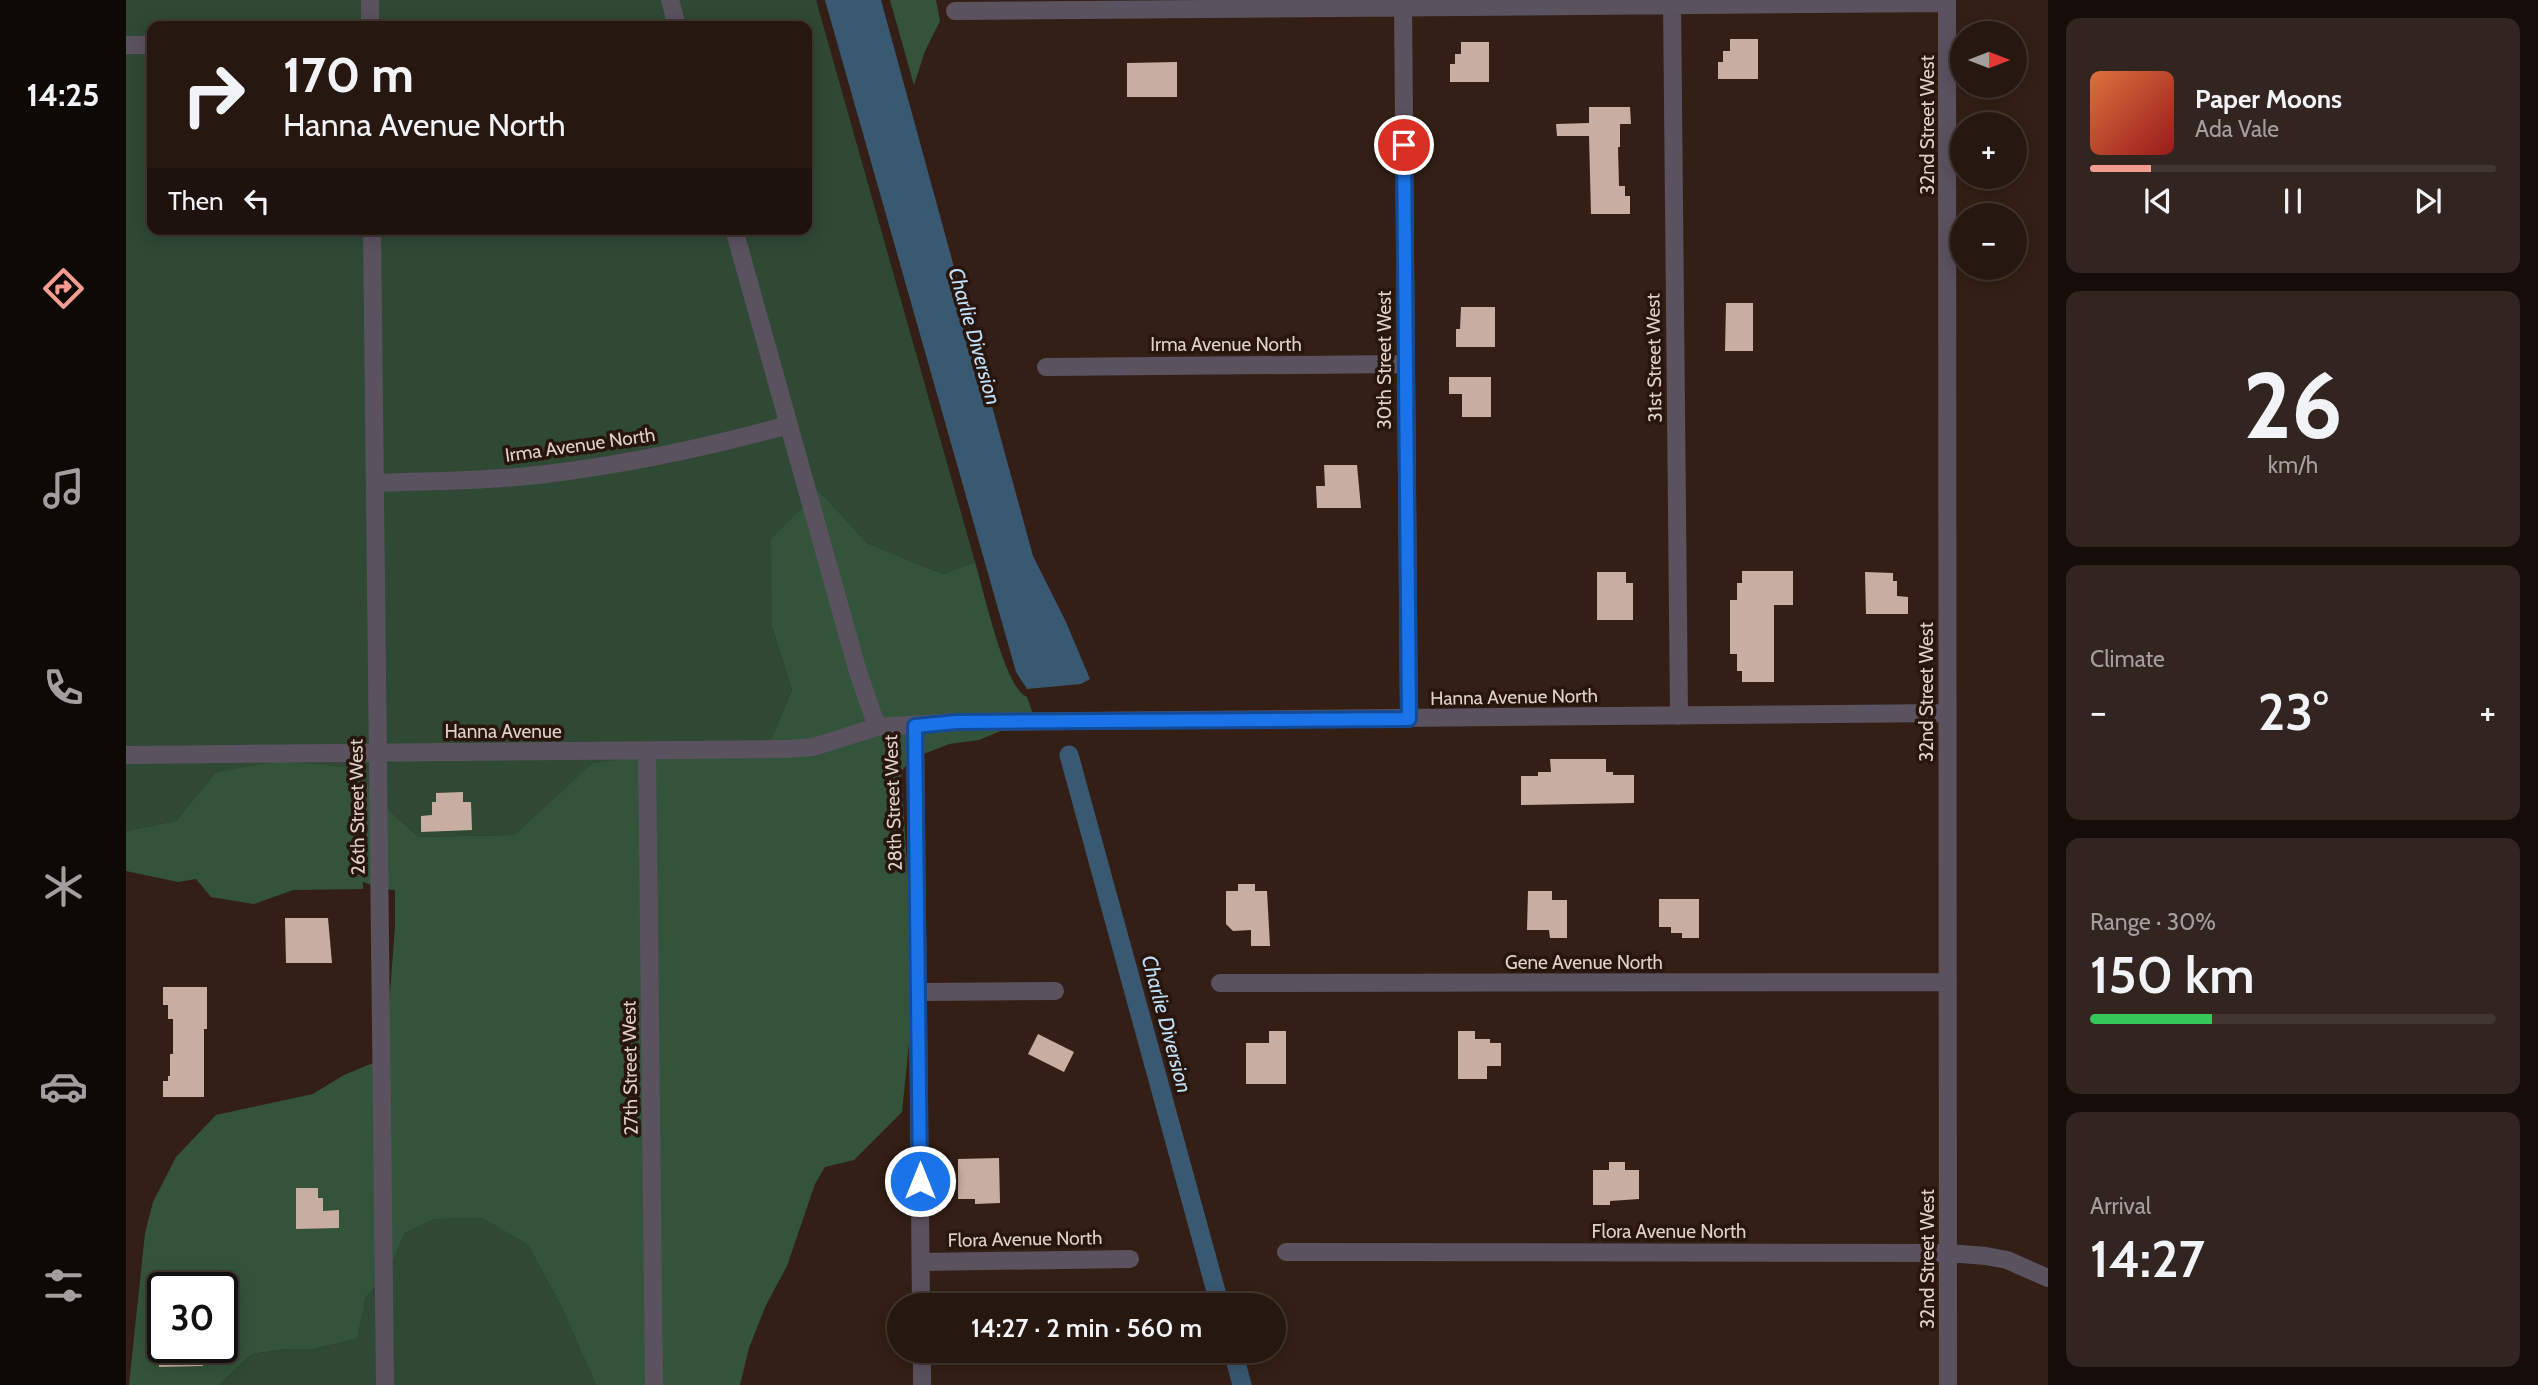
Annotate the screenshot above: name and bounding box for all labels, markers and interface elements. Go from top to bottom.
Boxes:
north arrow [1950,21,2026,98]
map controls [1950,21,2027,280]
text: 170 m [283,45,414,104]
icon: right [168,49,259,140]
street label: 32nd Street West [1916,54,1939,195]
text: 14:25 [27,75,99,114]
text: Paper Moons [2195,83,2342,115]
text: Hanna Avenue North [283,105,566,144]
button: + [1950,112,2027,189]
pin [1374,115,1434,175]
text: Ada Vale [2195,115,2279,143]
icon: arrive [1385,126,1423,164]
icon: left [238,182,276,220]
icon: previous [2139,182,2177,220]
icon: pause [2274,182,2312,220]
icon: next [2409,182,2447,220]
text: Then [168,185,224,217]
button: − [1950,203,2027,280]
icon: directions [39,264,88,313]
water label: Charlie Diversion [943,265,1007,407]
street label: 30th Street West [1373,290,1396,429]
street label: 31st Street West [1641,293,1667,423]
street label: Irma Avenue North [1150,333,1302,356]
text: 26 [2243,350,2343,461]
street label: Irma Avenue North [503,423,657,467]
text: km/h [2268,451,2318,479]
icon: music [39,464,88,513]
street label: 32nd Street West [1915,621,1938,762]
text: Climate [2090,645,2165,673]
icon: phone [39,663,88,712]
text: 23° [2258,680,2328,743]
street label: Hanna Avenue North [1430,684,1598,710]
text: − [2090,688,2107,735]
text: + [2479,688,2496,735]
street label: Hanna Avenue [444,720,562,743]
street label: 28th Street West [879,734,907,872]
street label: 26th Street West [344,738,370,875]
icon: climate [39,862,88,911]
text: Range · 30% [2090,908,2216,936]
text: 150 km [2090,943,2255,1006]
street label: Gene Avenue North [1505,951,1663,974]
water label: Charlie Diversion [1137,952,1197,1096]
street label: 27th Street West [617,1000,643,1136]
icon: car [39,1062,88,1111]
position arrow [883,1144,957,1218]
street label: 32nd Street West [1916,1188,1939,1329]
text: Arrival [2090,1192,2151,1220]
street label: Flora Avenue North [1592,1220,1746,1243]
street label: Flora Avenue North [947,1226,1103,1252]
text: 14:27 [2090,1227,2205,1290]
icon: filters [39,1261,88,1310]
speed limit sign: 30 [147,1272,238,1363]
text: 14:27 · 2 min · 560 m [971,1312,1202,1344]

